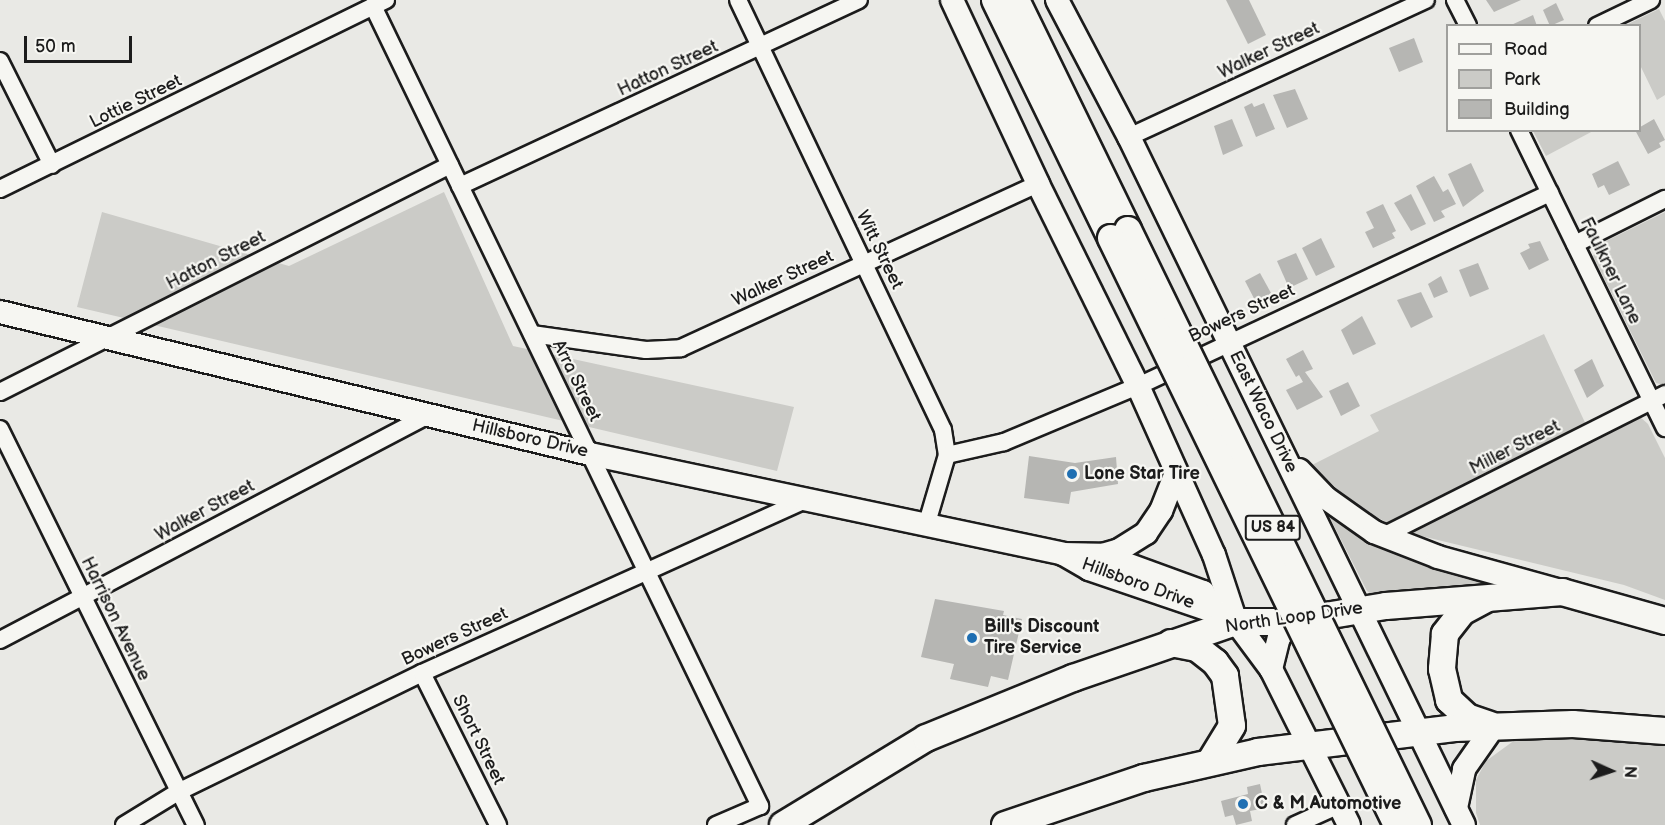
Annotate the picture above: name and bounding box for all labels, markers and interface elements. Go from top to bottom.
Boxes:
street label: Walker Street [1215,18,1323,84]
scale bar [27,24,135,62]
legend [1446,24,1641,132]
text: 50 m [35,36,76,57]
street label: Hatton Street [614,36,722,102]
text: Road [1504,39,1548,60]
text: Park [1504,69,1540,90]
street label: Lottie Street [86,70,186,134]
text: Building [1504,99,1570,120]
street label: Witt Street [851,207,907,293]
street label: Faulkner Lane [1575,214,1645,328]
street label: Hatton Street [163,227,269,295]
street label: Walker Street [729,246,837,312]
street label: Bowers Street [1185,280,1299,348]
street label: Arra Street [547,337,605,425]
street label: East Waco Drive [1224,347,1302,477]
street label: Hillsboro Drive [470,415,590,463]
street label: Miller Street [1466,416,1564,480]
place label: Lone Star Tire [1084,463,1200,485]
marker: Lone Star Tire [1065,467,1079,481]
street label: Walker Street [152,476,258,546]
road number: US 84 [1244,515,1302,541]
street label: Harrison Avenue [76,554,154,684]
street label: Hillsboro Drive [1079,554,1197,614]
street label: North Loop Drive [1224,598,1364,638]
street label: Bowers Street [398,603,512,671]
place label: Bill's Discount Tire Service [984,617,1099,660]
marker: Bill's Discount Tire Service [965,631,979,645]
street label: Short Street [447,691,509,789]
north arrow [1581,741,1641,801]
text: N [1620,765,1639,778]
place label: C & M Automotive [1255,793,1401,815]
marker: C & M Automotive [1236,797,1250,811]

